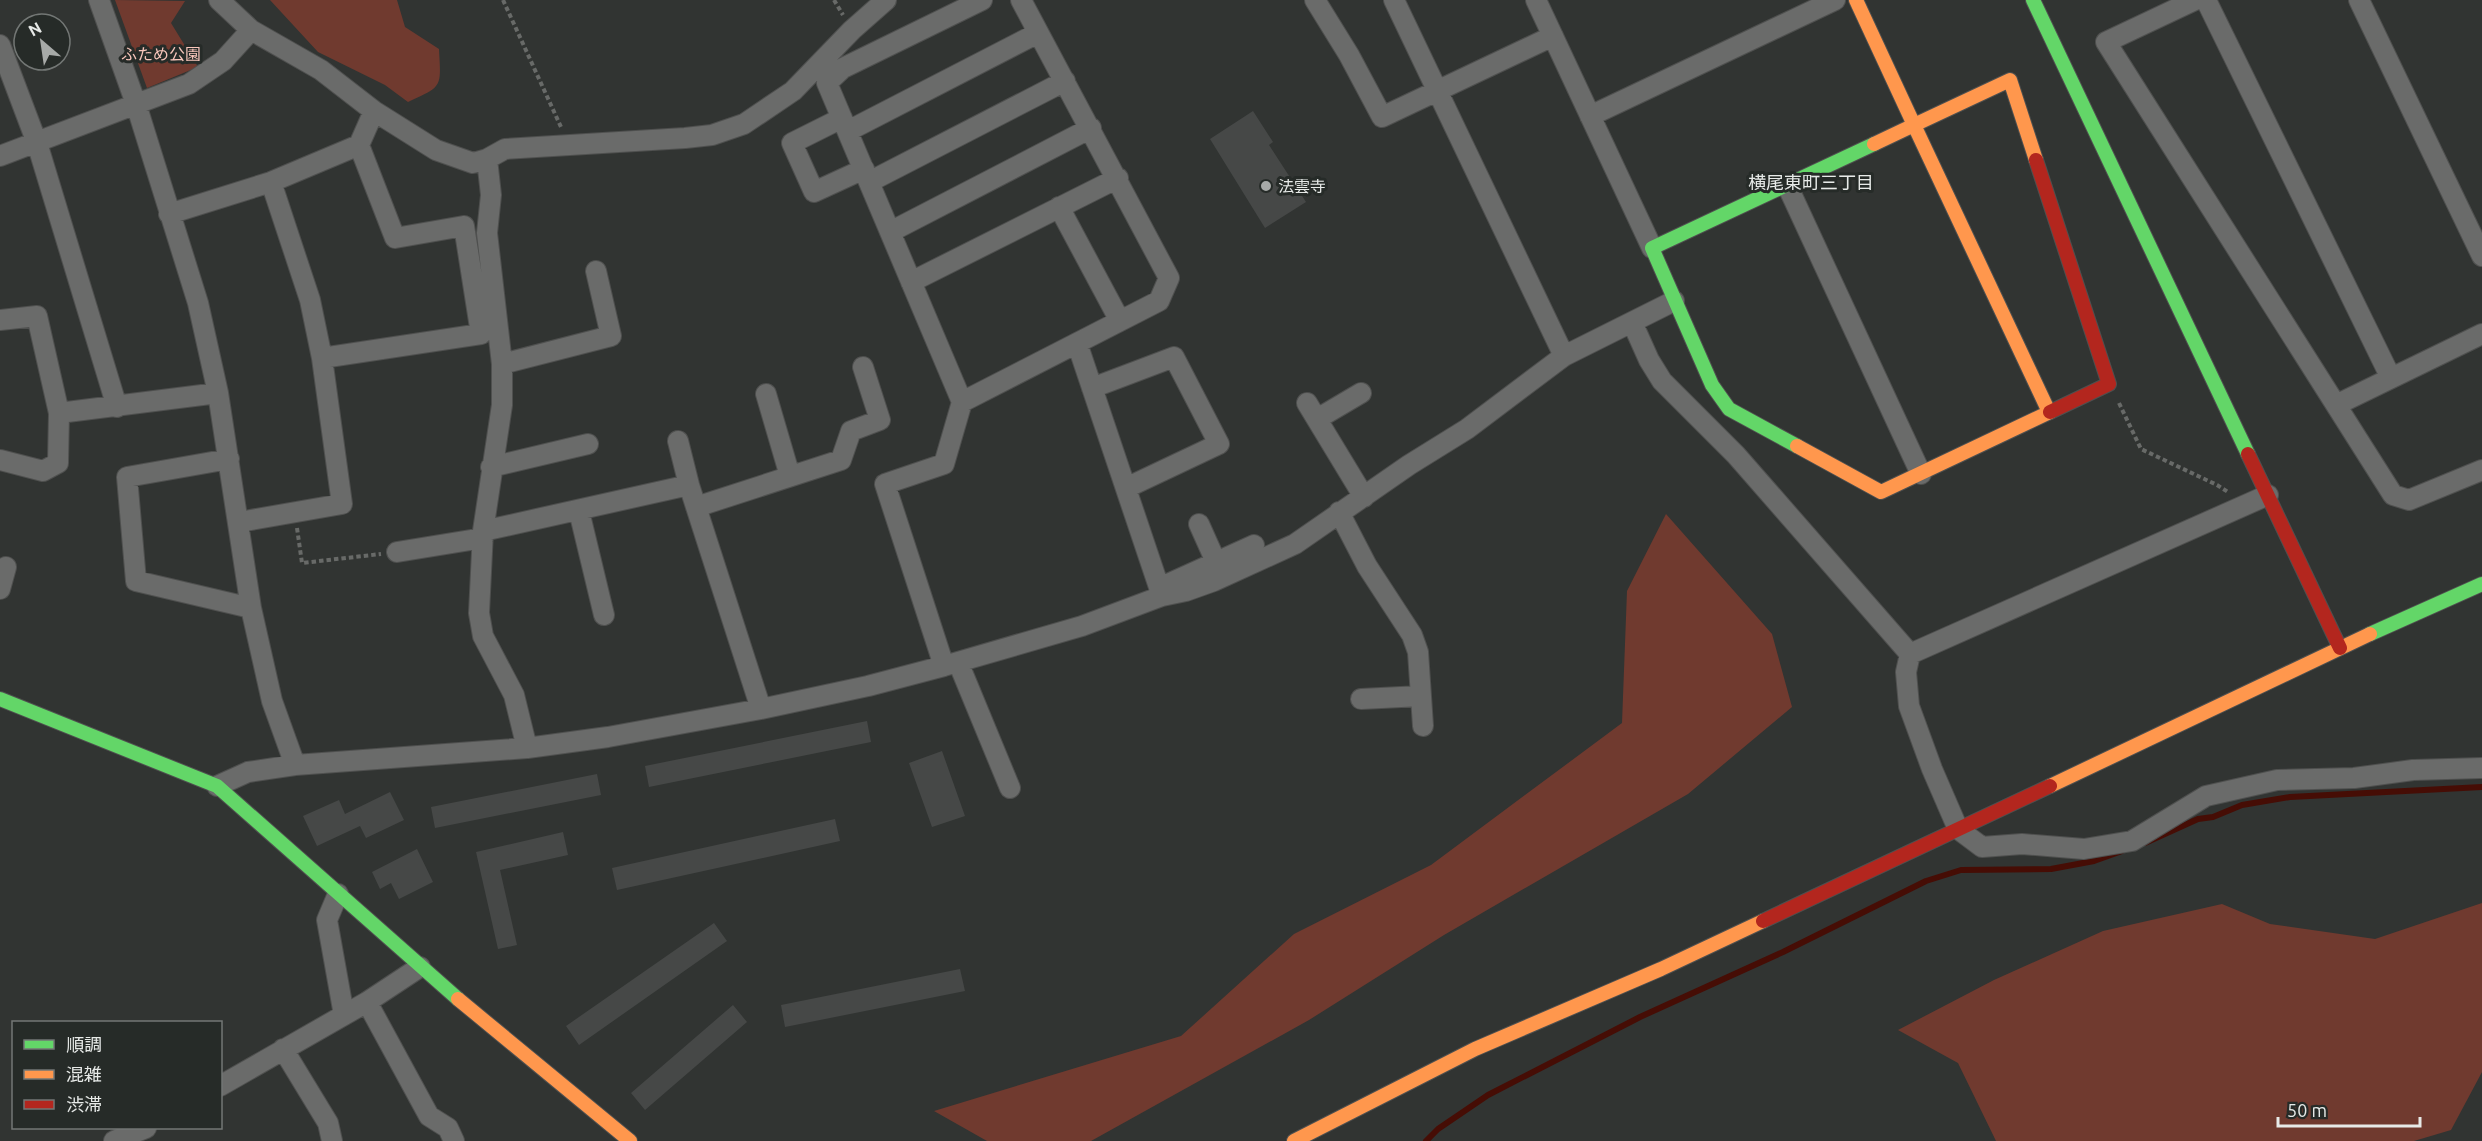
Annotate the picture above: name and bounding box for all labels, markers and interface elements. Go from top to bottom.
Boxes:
north arrow [12,12,72,72]
text: N [25,18,44,40]
park label: ふため公園 [121,45,201,63]
district label: 横尾東町三丁目 [1748,172,1874,192]
place label: 法雲寺 [1278,177,1326,195]
marker: 法雲寺 [1259,179,1273,193]
legend [12,1021,222,1129]
text: 順調 [66,1034,102,1054]
text: 混雑 [66,1064,102,1084]
scale bar [2278,1090,2420,1128]
text: 渋滞 [66,1094,102,1114]
text: 50 m [2287,1100,2327,1120]

